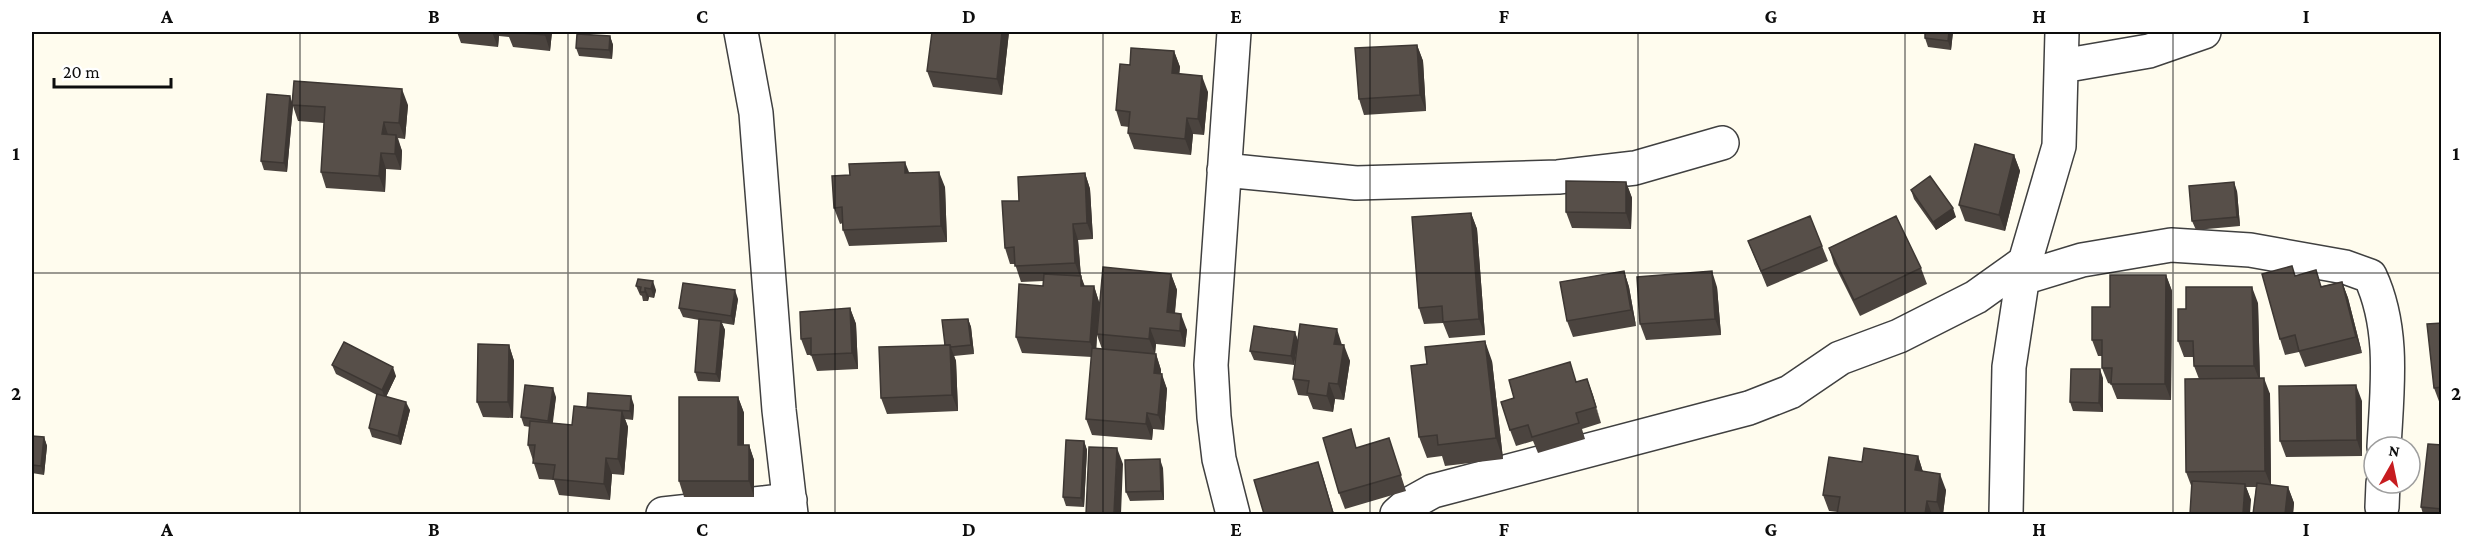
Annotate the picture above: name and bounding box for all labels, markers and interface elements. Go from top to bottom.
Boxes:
text: A [160,5,174,27]
text: B [428,5,440,27]
text: C [696,5,708,27]
text: D [962,5,976,27]
text: E [1230,5,1242,27]
text: F [1499,5,1510,27]
text: G [1765,5,1778,27]
text: H [2032,5,2046,27]
text: I [2303,5,2310,27]
scale bar [54,51,171,89]
text: 20 m [63,62,100,82]
text: 1 [12,142,20,164]
text: 1 [2452,142,2460,164]
text: 2 [11,382,21,404]
text: 2 [2451,382,2461,404]
north arrow [2362,435,2422,495]
text: N [2388,441,2401,460]
text: A [160,518,174,540]
text: B [428,518,440,540]
text: C [696,518,708,540]
text: D [962,518,976,540]
text: E [1230,518,1242,540]
text: F [1499,518,1510,540]
text: G [1765,518,1778,540]
text: H [2032,518,2046,540]
text: I [2303,518,2310,540]

